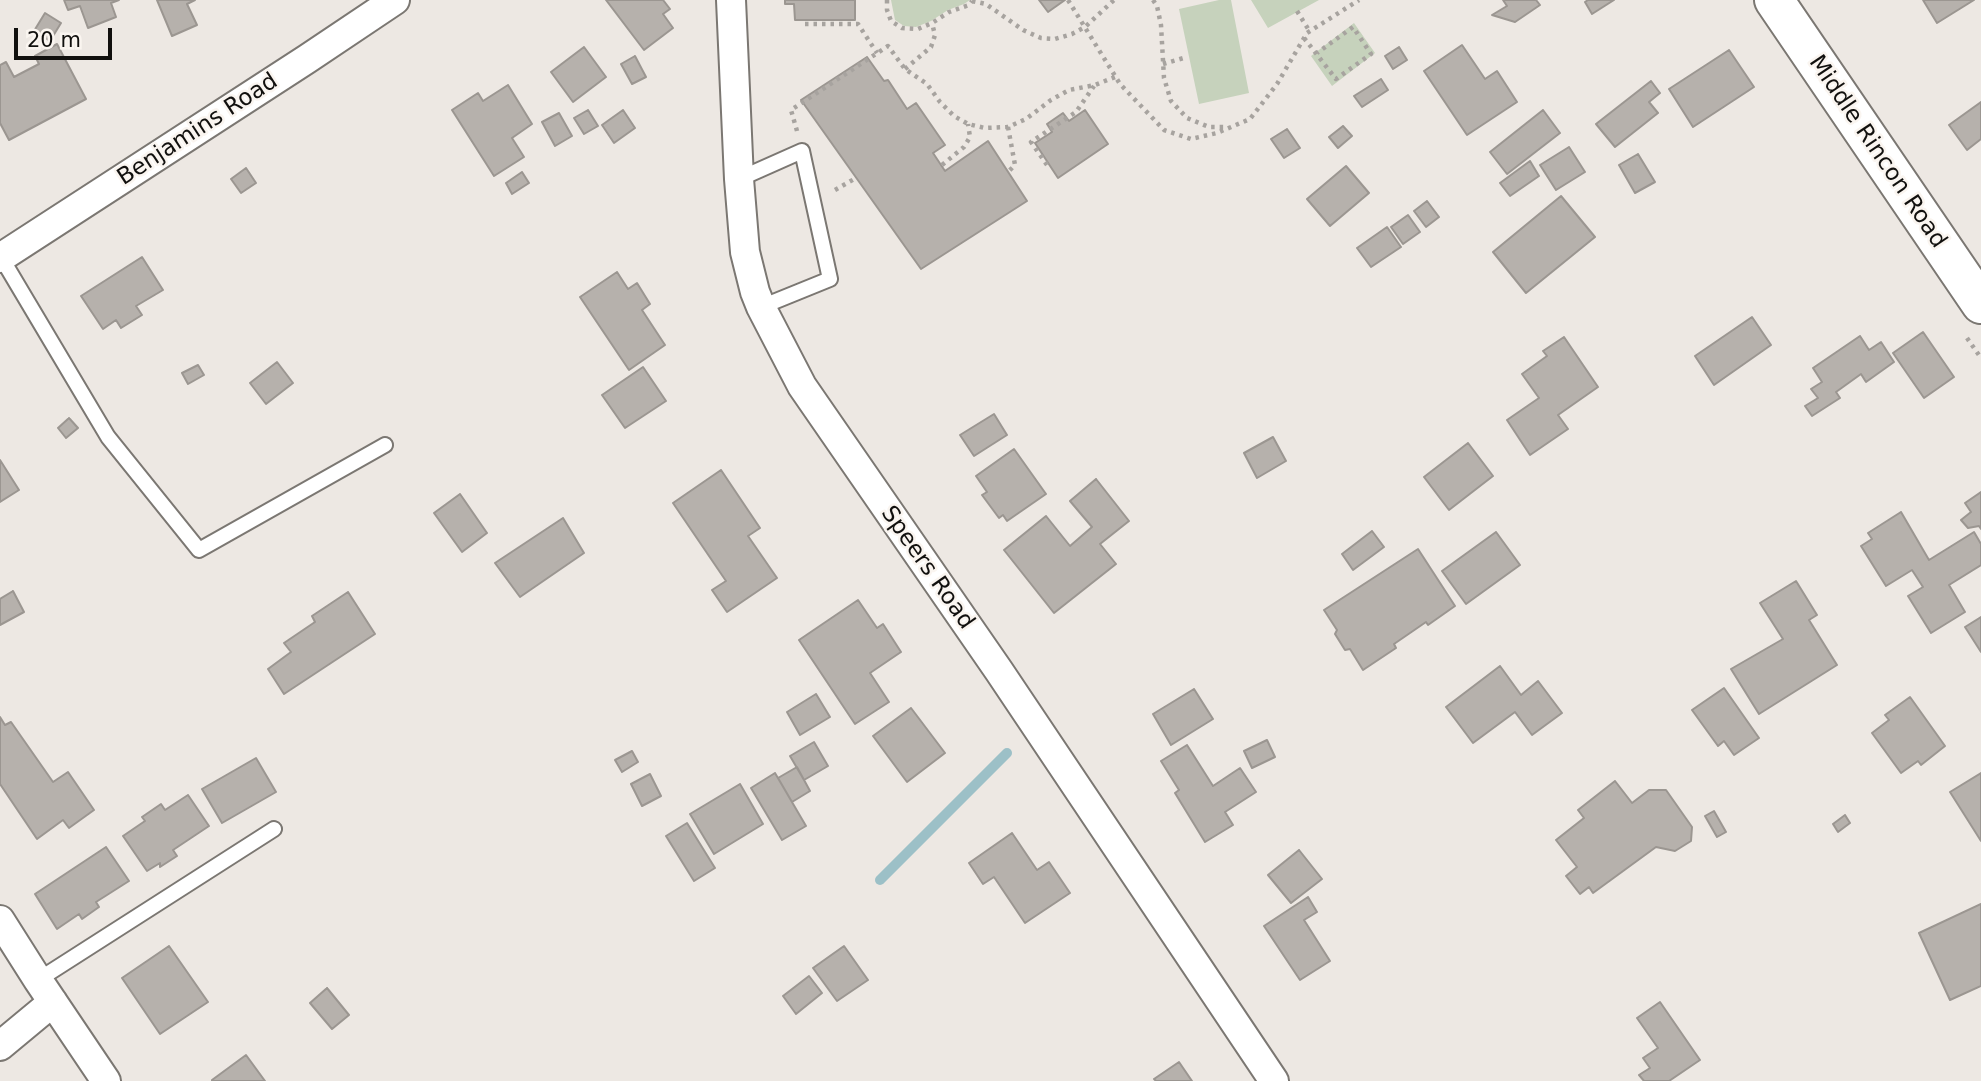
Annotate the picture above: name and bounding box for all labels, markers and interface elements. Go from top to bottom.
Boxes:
scale bar [18,14,116,58]
text: 20 m [27,28,81,52]
street label: Middle Rincon Road [1802,50,1952,254]
street label: Benjamins Road [113,68,283,192]
street label: Speers Road [874,501,980,635]

